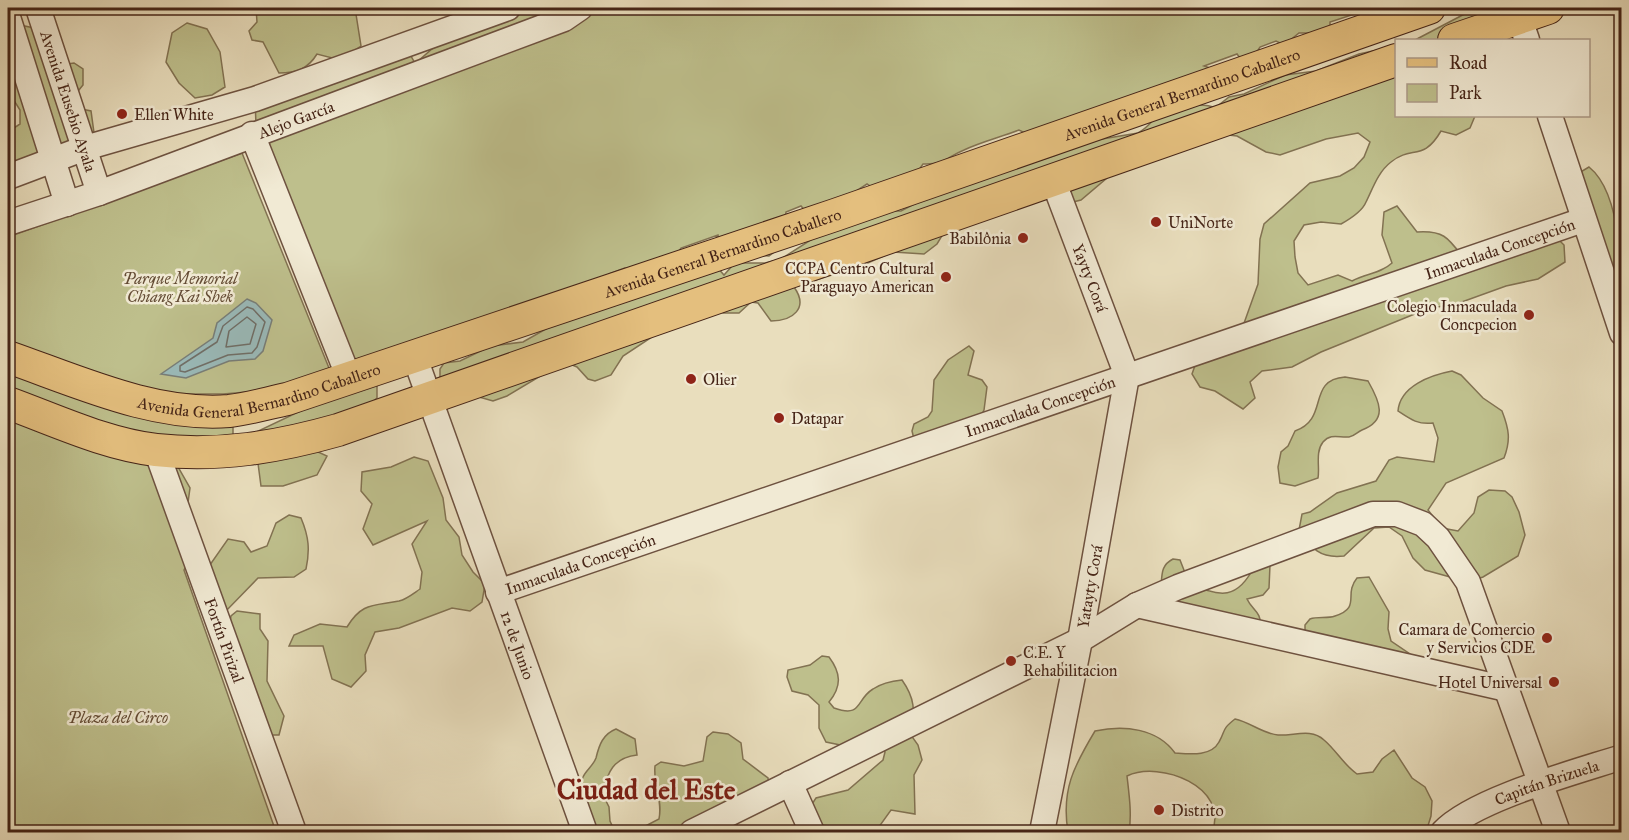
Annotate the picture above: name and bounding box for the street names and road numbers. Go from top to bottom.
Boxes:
street label: Avenida Eusebio Ayala [36,27,101,174]
street label: Avenida General Bernardino Caballero [1060,44,1302,144]
street label: Alejo García [254,96,337,143]
street label: Avenida General Bernardino Caballero [601,204,844,302]
street label: Inmaculada Concepción [1422,214,1578,283]
street label: Yayty Corá [1068,241,1112,315]
street label: Avenida General Bernardino Caballero [135,359,383,421]
street label: Inmaculada Concepción [962,372,1118,441]
street label: Inmaculada Concepción [503,529,658,598]
street label: Yatayty Corá [1073,543,1106,630]
street label: Fortín Pirizal [201,595,249,686]
street label: 12 de Junio [497,608,539,682]
street label: Capitán Brizuela [1491,755,1601,809]

